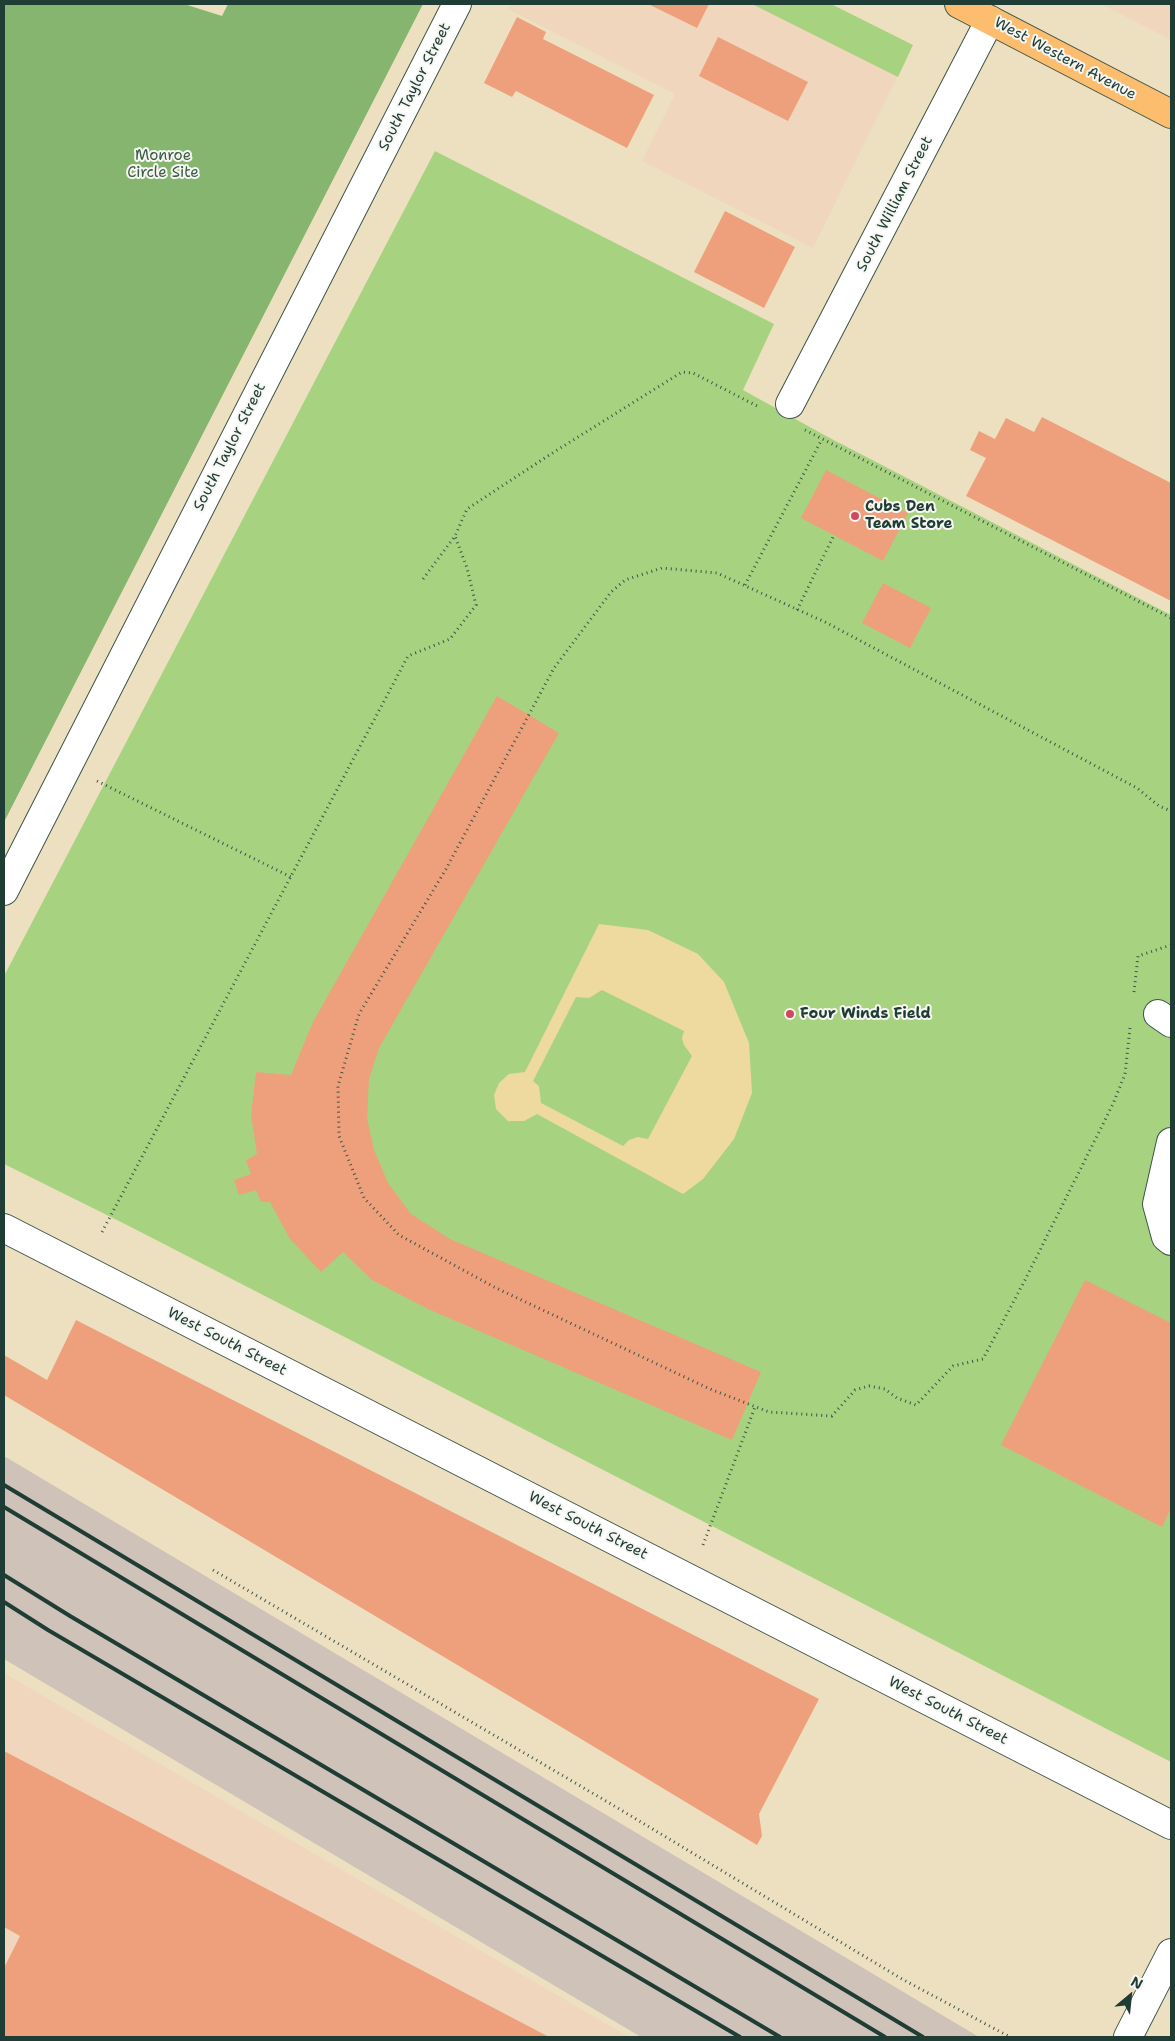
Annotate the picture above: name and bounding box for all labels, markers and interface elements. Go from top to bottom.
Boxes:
street label: West Western Avenue [991,14,1139,104]
street label: South Taylor Street [375,20,455,154]
street label: South William Street [853,133,937,275]
park label: Monroe Circle Site [127,147,199,182]
street label: South Taylor Street [190,380,270,514]
place label: Cubs Den Team Store [865,498,953,533]
marker: Cubs Den Team Store [849,510,861,522]
place label: Four Winds Field [800,1005,931,1023]
marker: Four Winds Field [784,1008,796,1020]
street label: West South Street [164,1304,290,1380]
street label: West South Street [525,1488,651,1564]
street label: West South Street [885,1673,1011,1749]
north arrow [1105,1971,1155,2021]
text: N [1128,1972,1146,1993]

